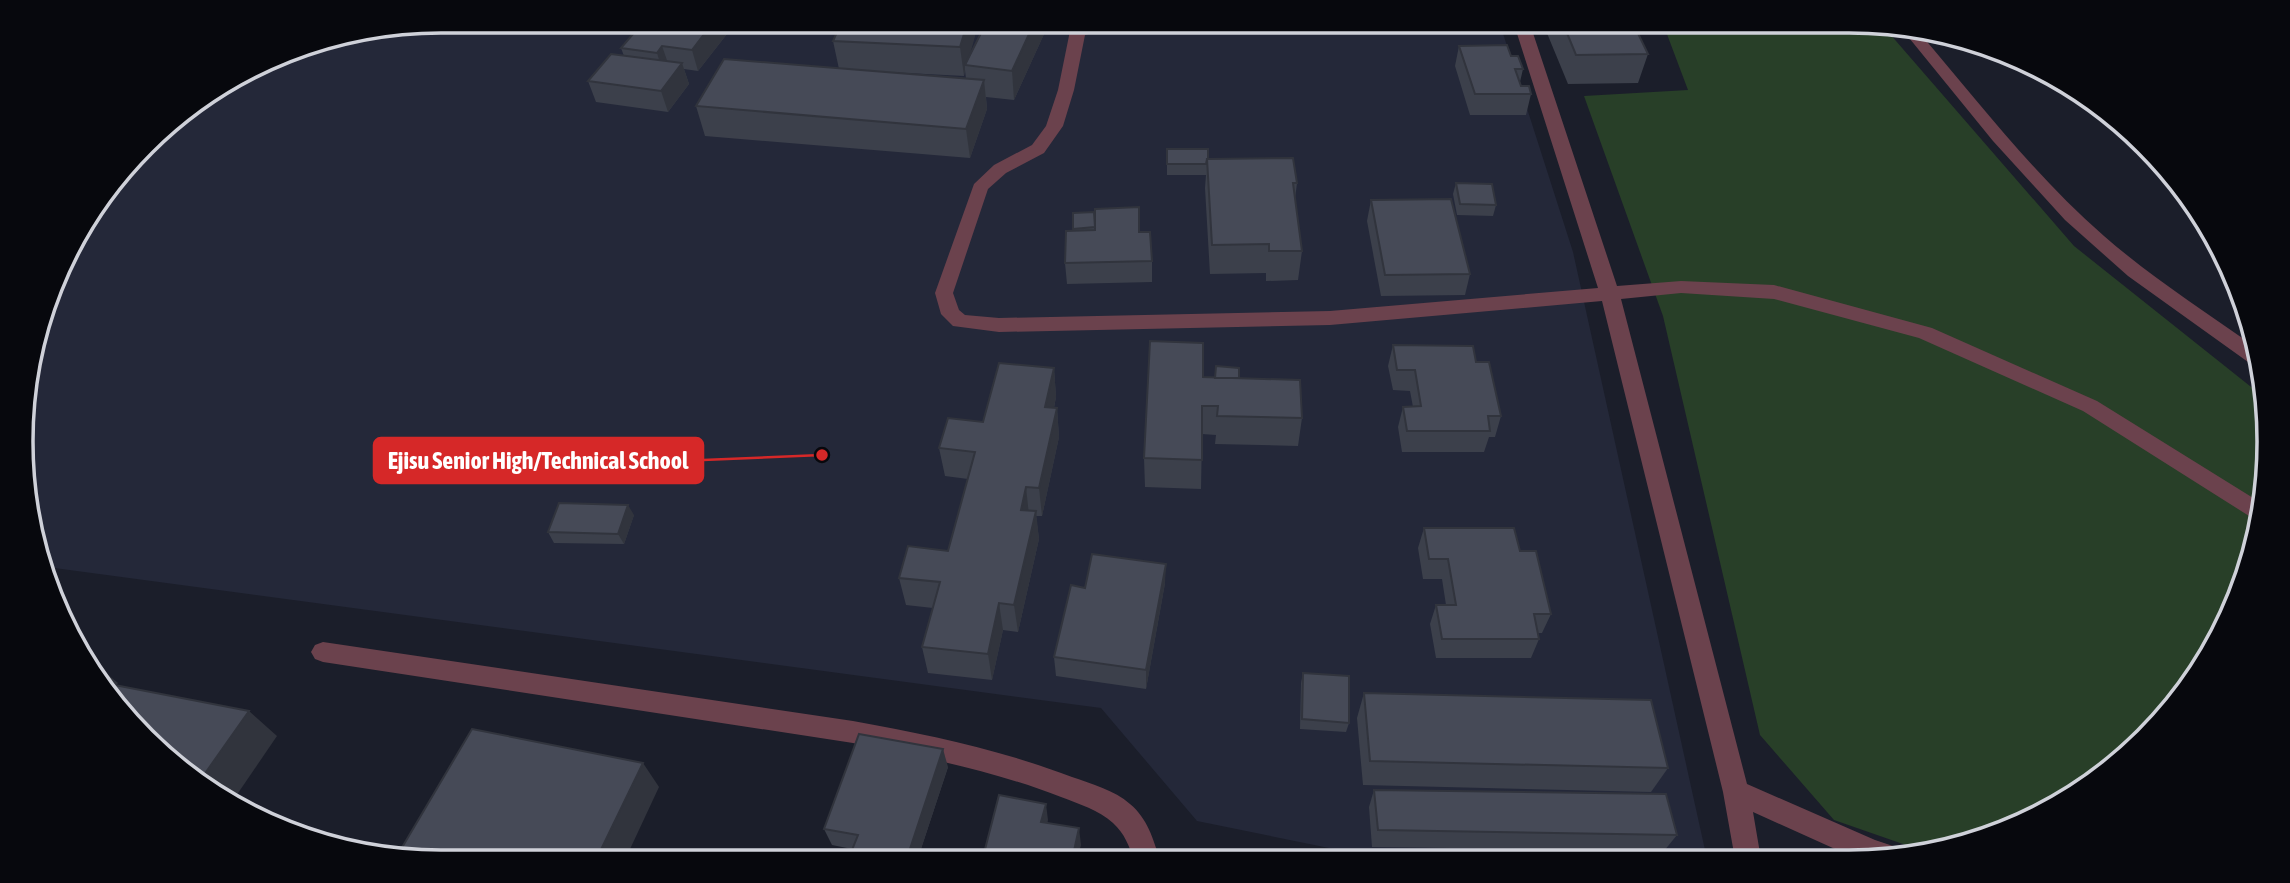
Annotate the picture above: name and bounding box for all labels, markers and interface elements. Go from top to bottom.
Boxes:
callout: Ejisu Senior High/Technical School [374,438,703,483]
text: Ejisu Senior High/Technical School [388,447,689,474]

